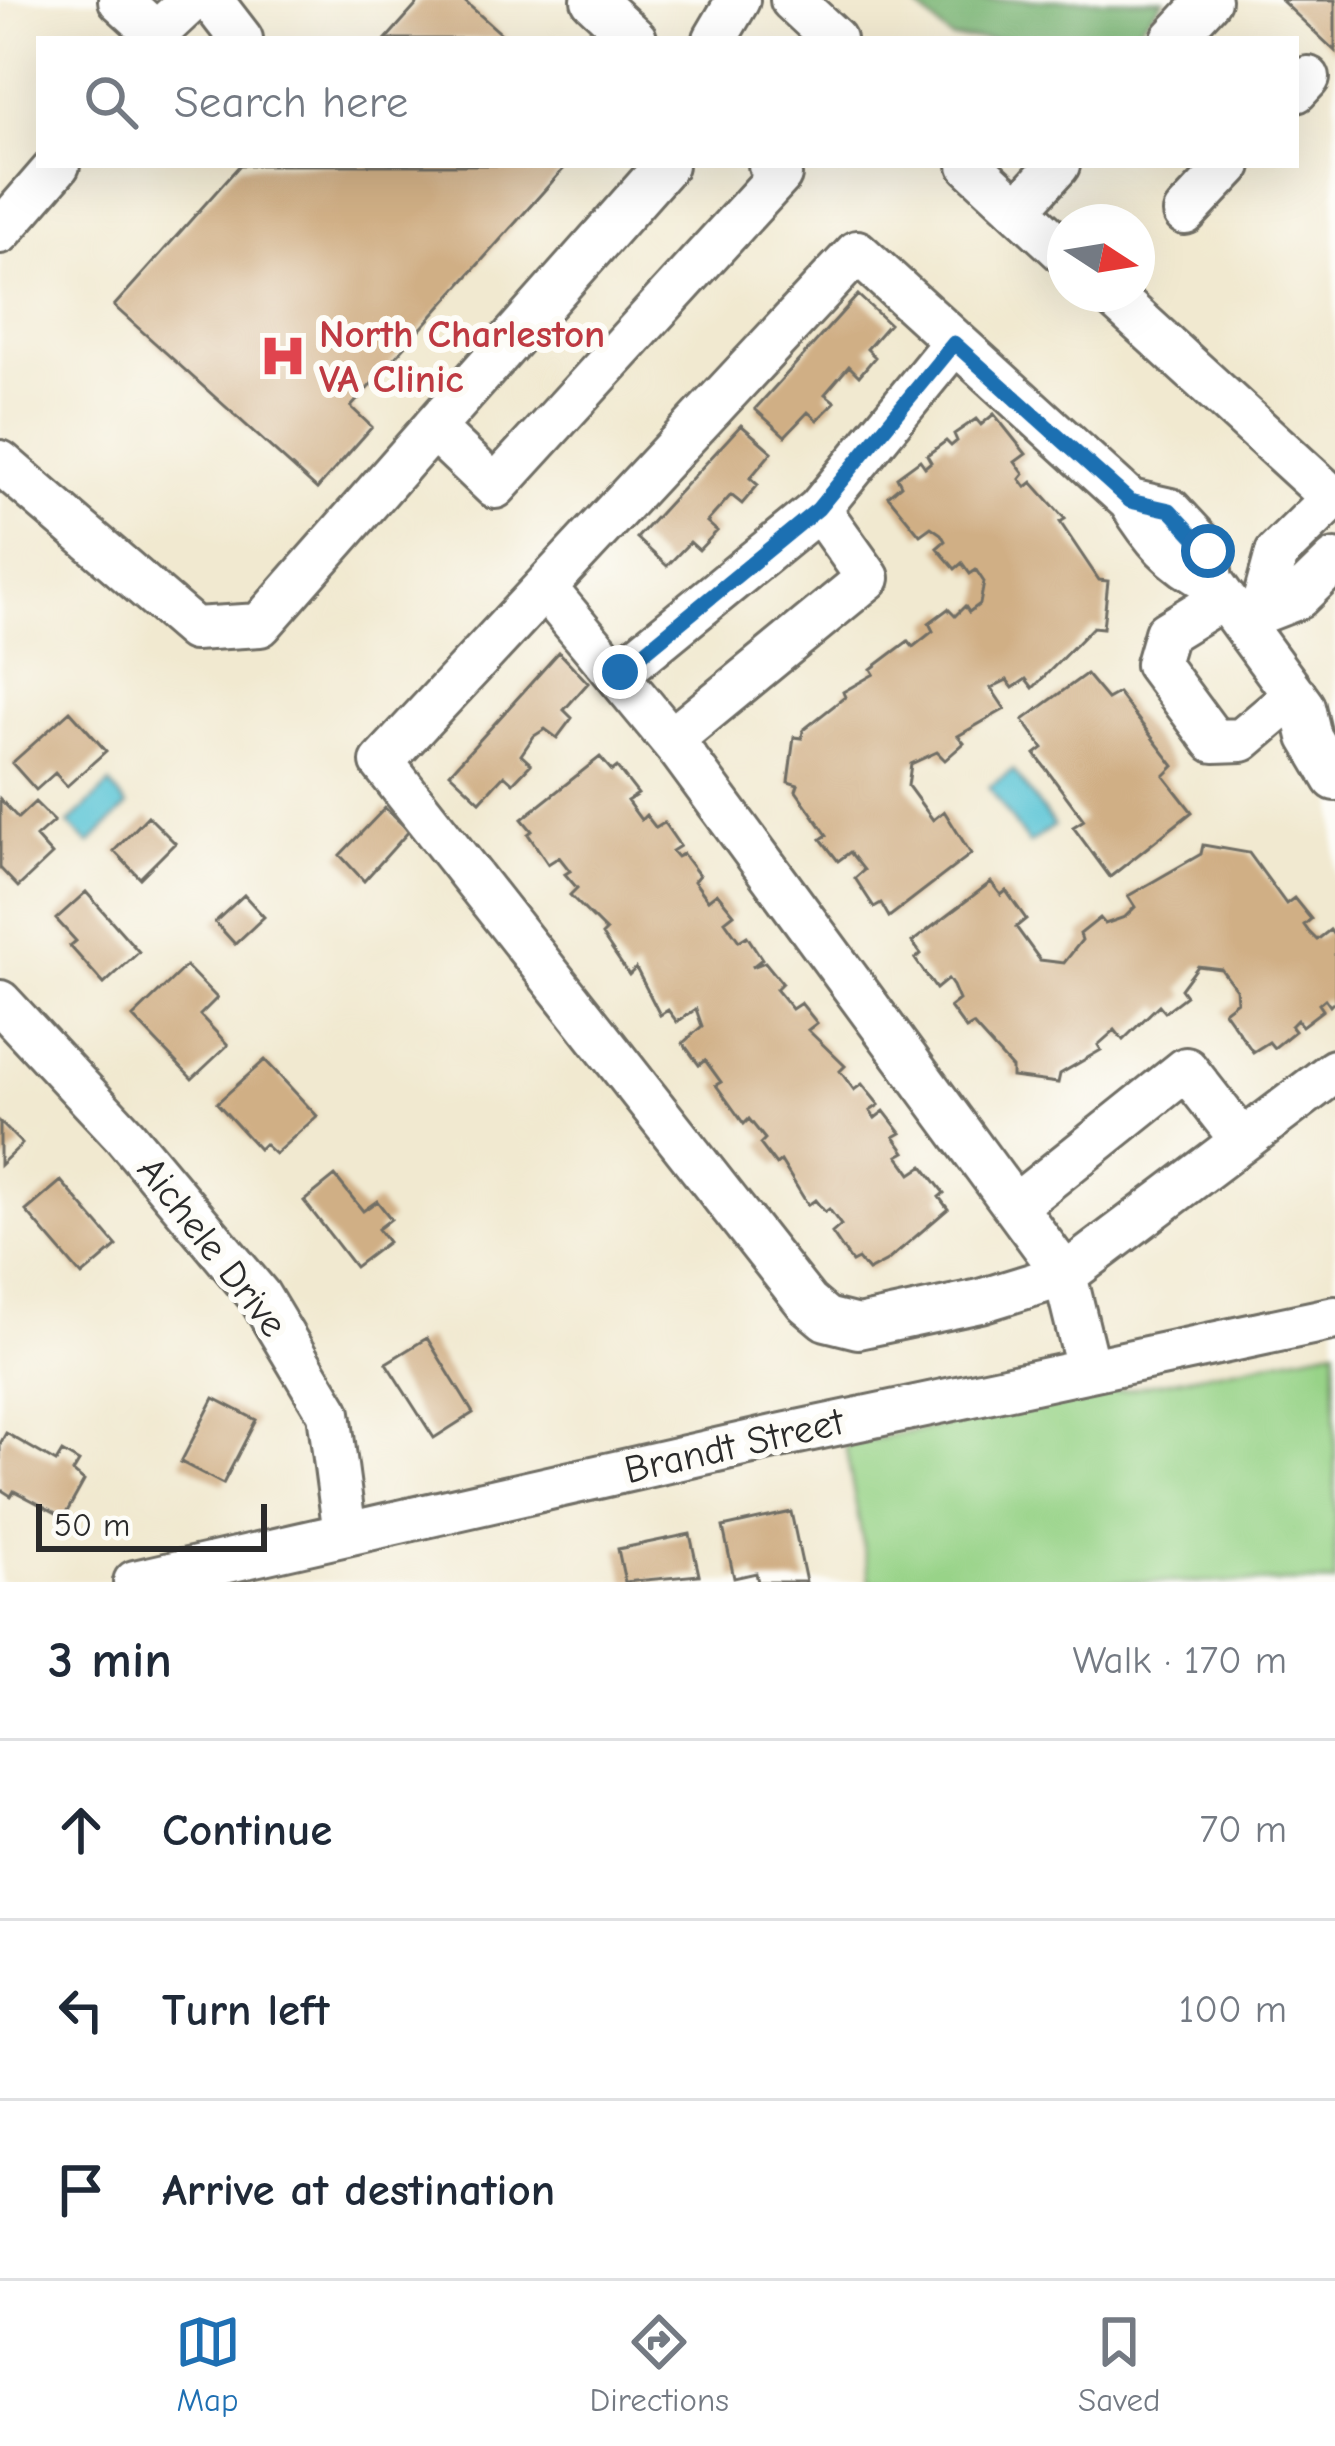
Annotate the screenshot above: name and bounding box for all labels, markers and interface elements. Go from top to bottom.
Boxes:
search box [36,36,1299,168]
icon: search [78,69,144,135]
text: Search here [174,76,408,128]
north arrow [1047,204,1155,312]
place label: North Charleston VA Clinic [319,312,605,402]
hospital icon: North Charleston VA Clinic [258,331,308,381]
route start [1181,524,1235,578]
route end [593,645,647,699]
street label: Aichele Drive [128,1148,296,1346]
street label: Brandt Street [620,1399,850,1493]
scale bar [36,1498,267,1551]
text: 50 m [54,1506,130,1544]
text: 3 min [48,1631,172,1690]
text: Walk · 170 m [1072,1638,1287,1683]
icon: ahead [48,1797,114,1863]
text: Continue [162,1804,332,1856]
text: 70 m [1200,1807,1287,1852]
icon: left [48,1977,114,2043]
text: Turn left [162,1984,329,2036]
text: 100 m [1179,1987,1287,2032]
icon: arrive [48,2157,114,2223]
text: Arrive at destination [162,2164,555,2216]
tab: Map [175,2309,241,2419]
tab: Directions [590,2309,729,2419]
tab: Saved [1078,2309,1160,2419]

